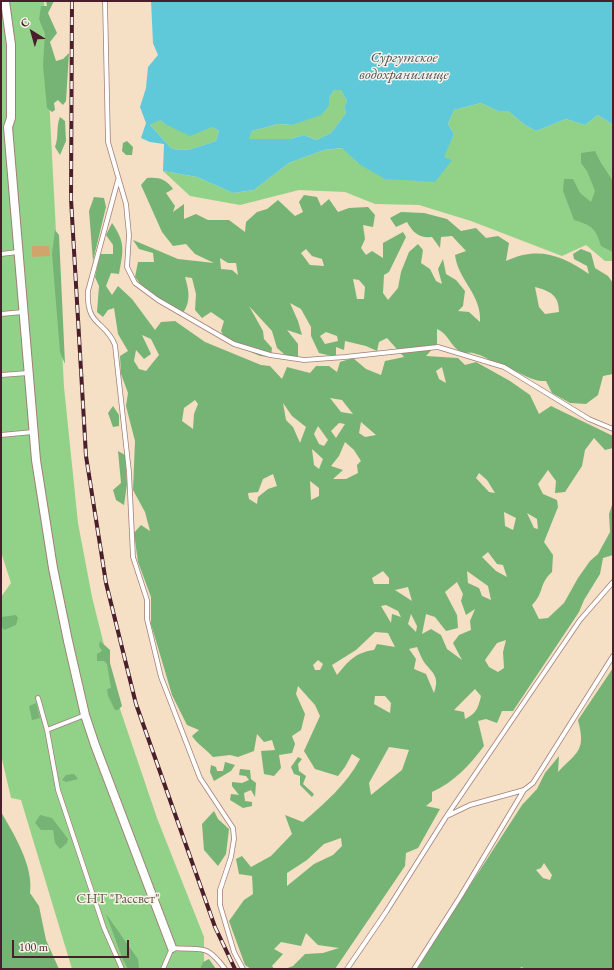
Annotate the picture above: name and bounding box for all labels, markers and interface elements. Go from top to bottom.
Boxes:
north arrow [12,12,52,52]
text: С [17,14,32,30]
water label: Сургутское водохранилище [359,49,449,84]
park label: СНТ "Рассвет" [76,891,160,907]
scale bar [14,932,131,958]
text: 100 m [19,939,48,955]

